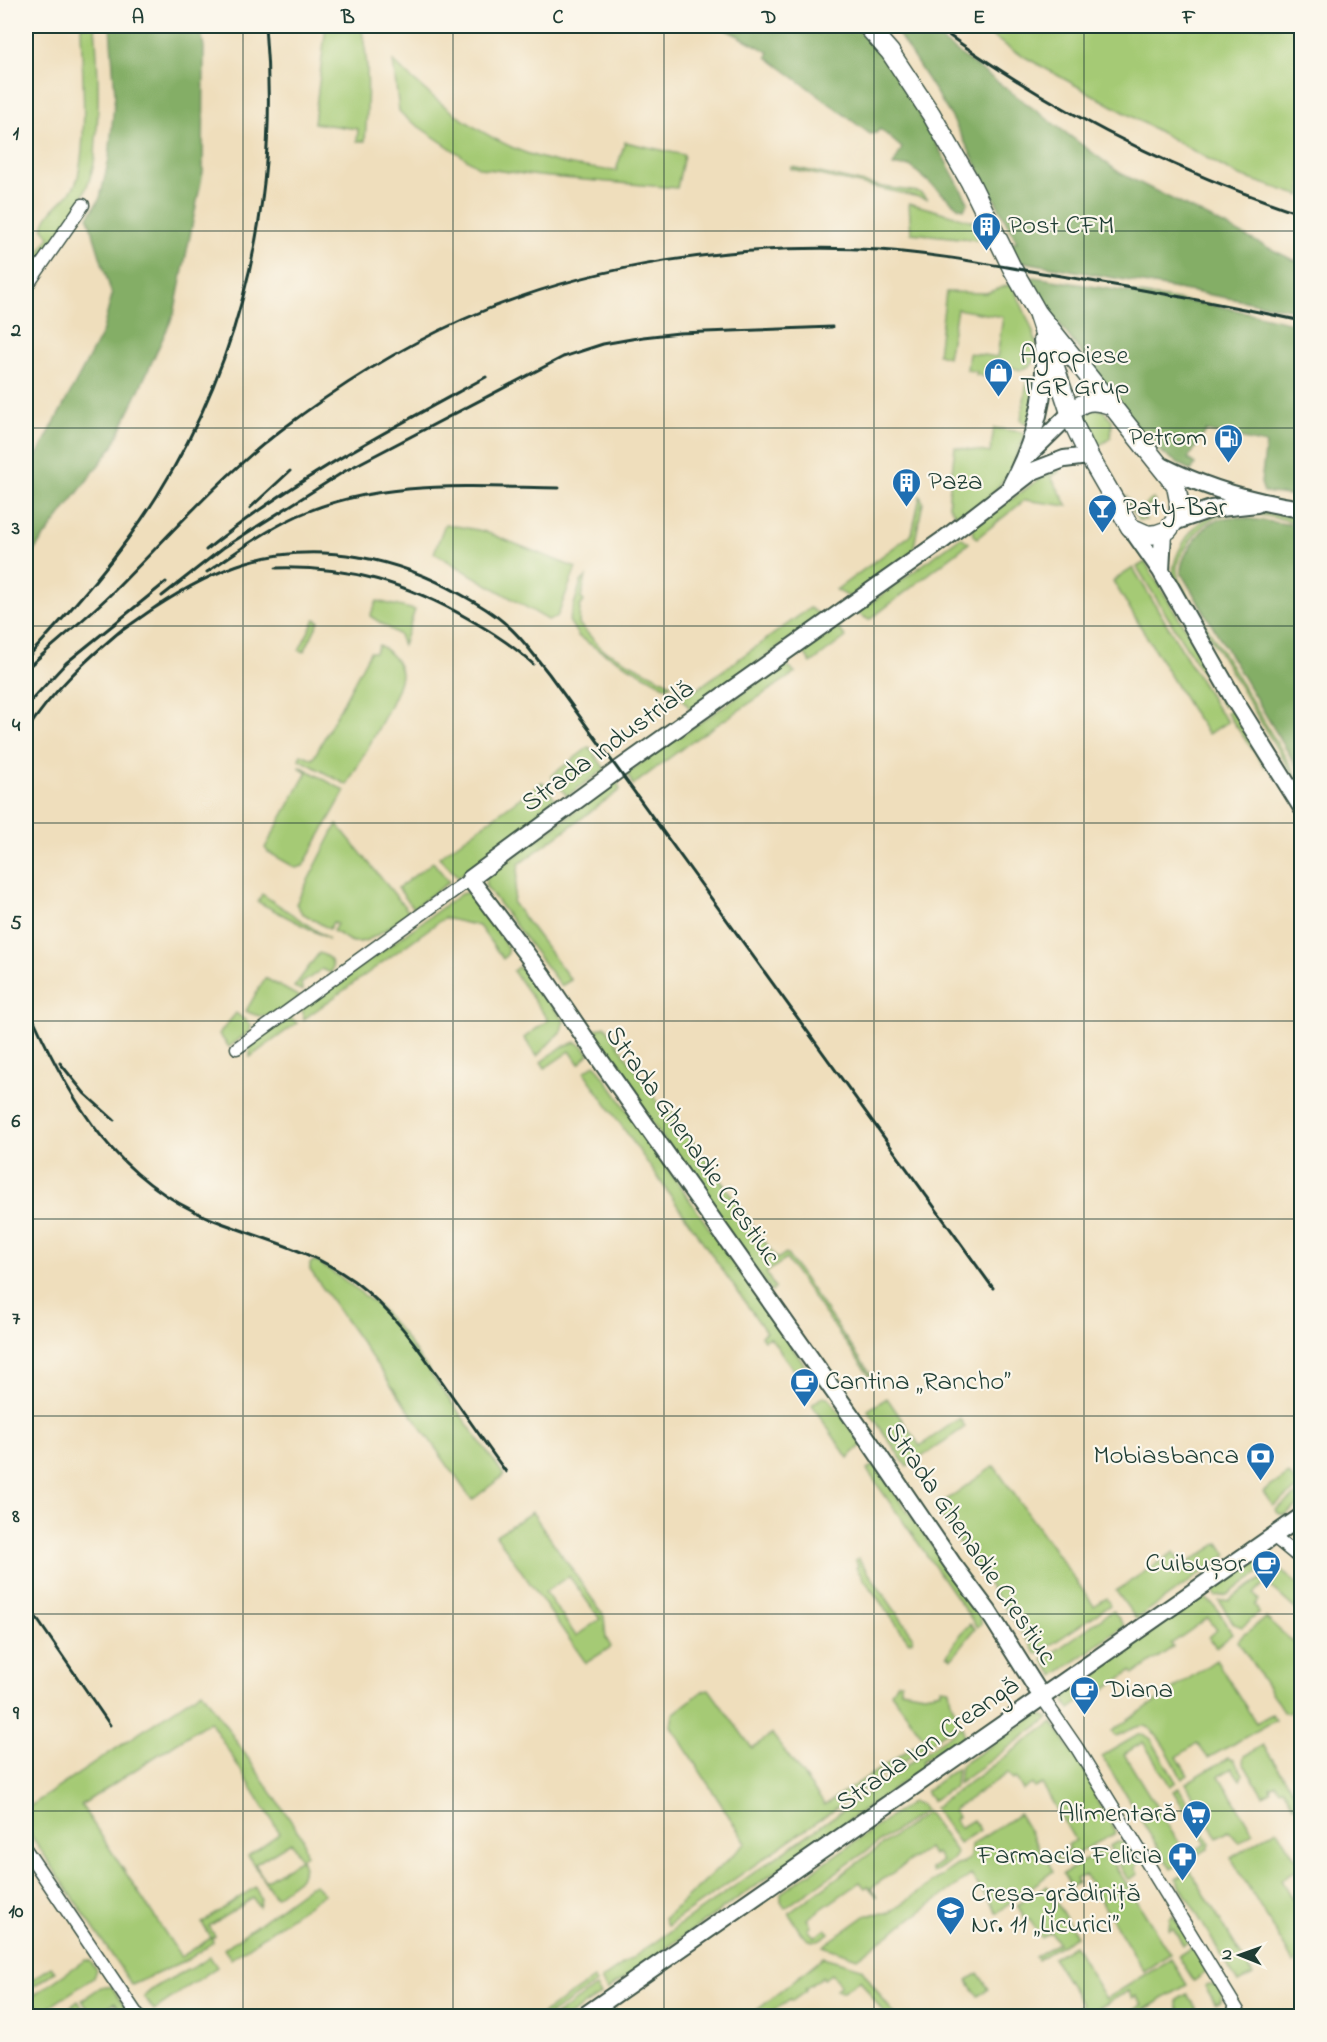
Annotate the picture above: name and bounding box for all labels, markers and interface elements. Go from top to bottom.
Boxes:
text: A [132,4,144,33]
text: B [340,4,355,33]
text: C [553,4,564,33]
text: D [761,4,776,33]
text: E [973,4,985,33]
text: F [1182,4,1196,33]
text: 1 [13,120,20,149]
place label: Post CFM [1008,207,1114,246]
building icon: Post CFM [971,210,1003,252]
text: 2 [10,317,21,346]
place label: Agropiese TGR Grup [1020,337,1130,407]
shop icon: Agropiese TGR Grup [983,356,1015,398]
place label: Petrom [1128,419,1207,458]
fuel station icon: Petrom [1212,422,1244,464]
place label: Paza [928,463,983,502]
building icon: Paza [891,466,923,508]
place label: Paty-Bar [1123,489,1228,528]
bar icon: Paty-Bar [1086,492,1118,534]
text: 3 [11,515,20,544]
street label: Strada Industrială [514,671,703,823]
text: 4 [12,712,21,741]
text: 5 [10,910,22,939]
street label: Strada Ghenadie Crestiuc [594,1018,790,1274]
text: 6 [12,1108,21,1137]
text: 7 [12,1305,21,1334]
place label: Cantina „Rancho” [825,1363,1011,1402]
cafe icon: Cantina „Rancho” [788,1366,820,1408]
street label: Strada Ghenadie Crestiuc [874,1415,1066,1673]
place label: Mobiasbanca [1093,1437,1239,1476]
bank icon: Mobiasbanca [1244,1440,1276,1482]
text: 8 [11,1503,20,1532]
place label: Cuibușor [1145,1545,1247,1584]
cafe icon: Cuibușor [1251,1548,1283,1590]
street label: Strada Ion Creangă [829,1667,1028,1823]
place label: Diana [1105,1671,1173,1710]
cafe icon: Diana [1069,1674,1101,1716]
text: 9 [12,1700,20,1729]
place label: Alimentară [1058,1795,1176,1834]
supermarket icon: Alimentară [1181,1798,1213,1840]
place label: Farmacia Felicia [976,1837,1162,1876]
pharmacy icon: Farmacia Felicia [1167,1840,1199,1882]
place label: Creșa-grădiniță Nr. 11 „Licurici” [971,1875,1140,1945]
school or university icon: Creșa-grădiniță Nr. 11 „Licurici” [934,1894,966,1936]
text: 10 [9,1898,24,1927]
north arrow [1210,1925,1270,1985]
text: N [1215,1949,1239,1960]

